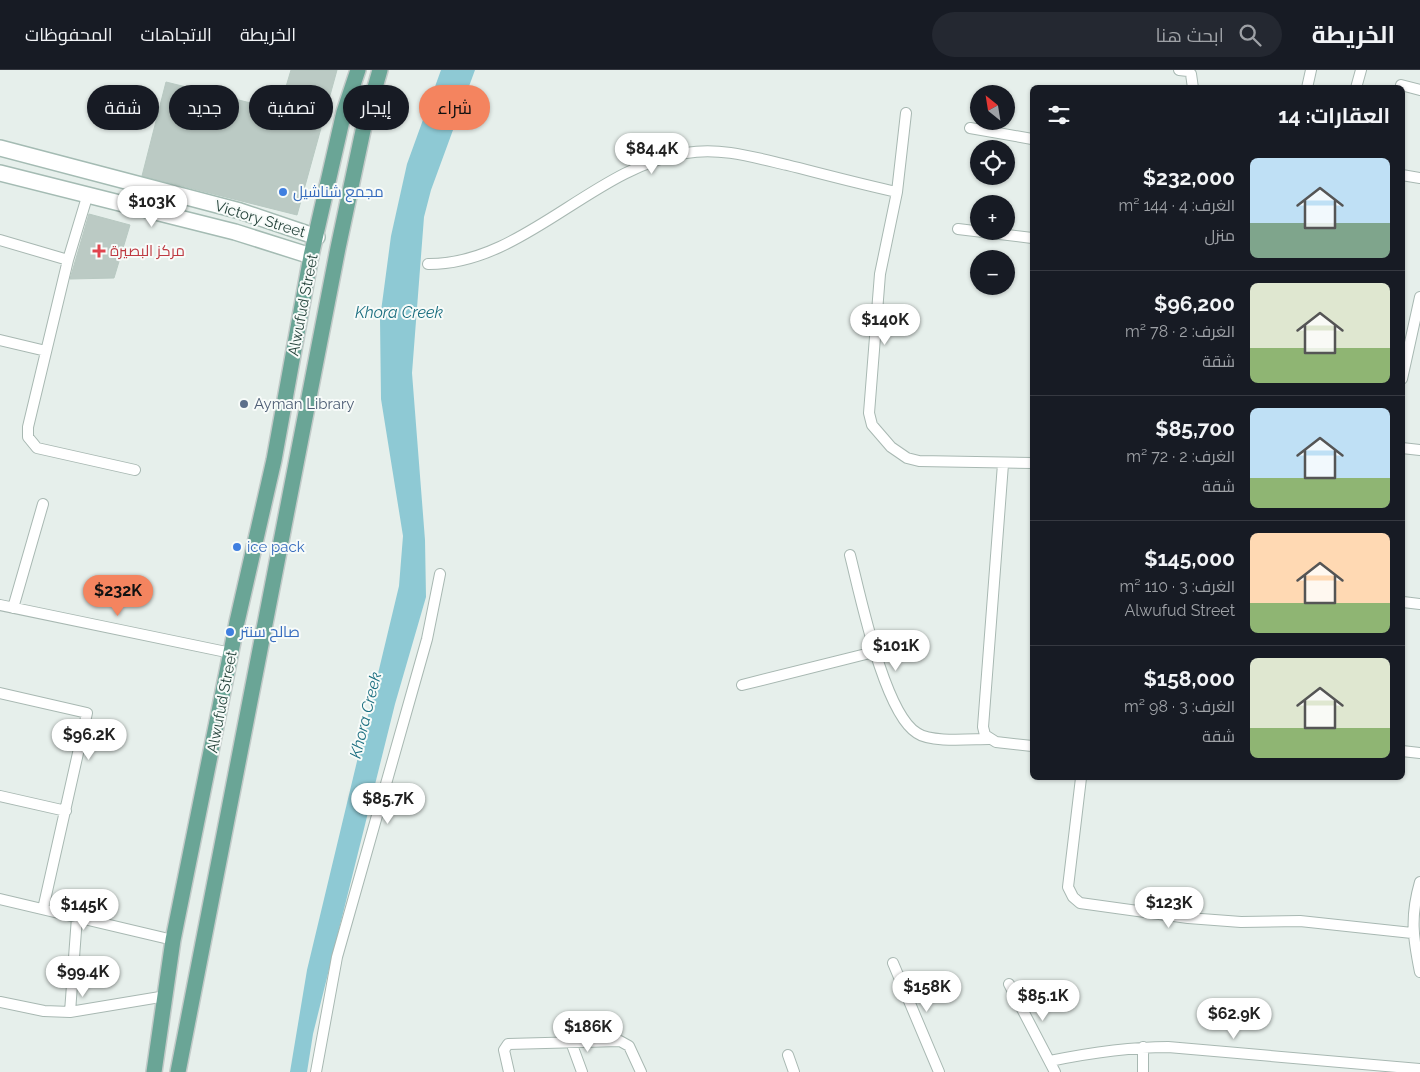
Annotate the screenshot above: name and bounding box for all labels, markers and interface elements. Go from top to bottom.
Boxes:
search box [932,12,1282,57]
text: الخريطة [1312,20,1395,49]
icon: search [1236,21,1264,49]
text: المحفوظات [25,24,113,45]
text: الاتجاهات [141,24,212,45]
text: الخريطة [240,24,296,45]
text: ابحث هنا [1155,24,1224,46]
chip: شقة [87,85,159,130]
chip: جديد [169,85,239,130]
chip: تصفية [249,85,333,130]
chip: إيجار [343,85,409,130]
chip: شراء [419,85,490,130]
north arrow [970,85,1015,130]
map controls [970,85,1015,295]
icon: filters [1045,101,1073,129]
text: العقارات: 14 [1278,103,1390,128]
pin: $84.4K [611,132,693,175]
text: $84.4K [626,139,678,158]
button: locate [970,140,1015,185]
text: $232,000 [1143,165,1235,190]
icon: home [1290,178,1350,238]
place label: مجمع شناشيل [293,183,384,203]
pin: $103K [117,186,187,228]
marker: مجمع شناشيل [277,186,289,198]
text: $103K [128,192,176,211]
button: + [970,195,1015,240]
text: الغرف: 4 · 144 m² [1118,196,1235,215]
street label: Victory Street [212,197,308,241]
text: منزل [1205,226,1235,245]
place label: مركز البصيرة [110,242,185,260]
marker: مركز البصيرة [92,244,106,258]
button: − [970,250,1015,295]
street label: Alwufud Street [284,252,322,358]
text: $96,200 [1154,291,1235,316]
water label: Khora Creek [355,303,444,322]
icon: home [1290,303,1350,363]
pin: $140K [850,304,920,346]
text: $140K [861,310,909,329]
text: الغرف: 2 · 78 m² [1125,322,1235,341]
text: شقة [1202,352,1235,371]
place label: Ayman Library [254,395,354,413]
marker: Ayman Library [238,398,250,410]
text: $85,700 [1155,416,1235,441]
icon: home [1290,428,1350,488]
text: الغرف: 2 · 72 m² [1126,447,1235,466]
text: شقة [1202,477,1235,496]
place label: ice pack [247,538,305,556]
marker: ice pack [231,541,243,553]
text: $145,000 [1144,546,1235,571]
icon: home [1290,553,1350,613]
pin: $232K [83,574,153,617]
text: الغرف: 3 · 110 m² [1119,577,1235,596]
text: $232K [94,581,142,600]
text: Alwufud Street [1124,601,1235,620]
place label: صالح سنتر [239,623,300,643]
marker: صالح سنتر [224,626,236,638]
pin: $101K [861,630,931,672]
text: $101K [873,636,919,655]
street label: Alwufud Street [203,649,241,755]
text: $158,000 [1143,666,1235,691]
water label: Khora Creek [346,670,385,760]
icon: home [1290,678,1350,738]
text: الغرف: 3 · 98 m² [1124,697,1235,716]
pin: $96.2K [48,718,130,761]
text: $96.2K [63,725,115,744]
text: شقة [1202,727,1235,746]
pin: $85.7K [347,782,429,825]
text: $85.7K [362,789,414,808]
pin: $123K [1134,886,1204,929]
pin: $145K [49,888,119,931]
text: $123K [1146,893,1192,912]
text: $145K [61,895,107,914]
pin: $99.4K [42,956,124,998]
text: $99.4K [57,962,109,981]
pin: $158K [892,970,962,1013]
text: $158K [903,977,951,996]
pin: $85.1K [1002,980,1084,1022]
text: $85.1K [1018,986,1068,1005]
pin: $62.9K [1193,998,1275,1040]
text: $62.9K [1208,1004,1260,1023]
pin: $186K [553,1010,623,1053]
text: $186K [564,1017,612,1036]

